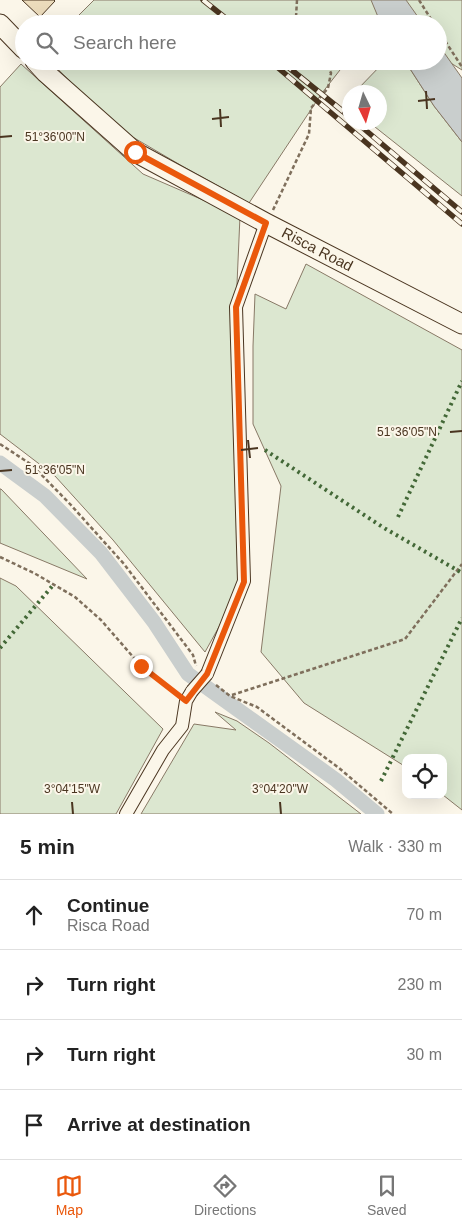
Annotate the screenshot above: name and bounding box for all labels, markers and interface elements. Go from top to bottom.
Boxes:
search box [15,15,447,70]
icon: search [33,29,61,57]
text: Search here [73,32,177,53]
north arrow [342,85,387,130]
text: 51°36'00"N [25,130,85,144]
route start [124,141,147,164]
street label: Risca Road [279,224,356,274]
text: 51°36'05"N [377,425,437,439]
text: 51°36'05"N [25,463,85,477]
route end [130,655,153,678]
map controls [402,754,447,799]
button: locate [402,754,447,799]
text: 3°04'15"W [44,782,101,796]
text: 3°04'20"W [252,782,309,796]
text: 5 min [20,835,75,858]
text: Walk · 330 m [348,838,442,855]
text: Continue [67,895,149,916]
icon: ahead [20,901,48,929]
text: 70 m [406,906,442,923]
text: Risca Road [67,917,150,934]
icon: right [20,971,48,999]
text: Turn right [67,974,155,995]
text: 230 m [398,976,442,993]
icon: right [20,1041,48,1069]
text: Turn right [67,1044,155,1065]
text: 30 m [406,1046,442,1063]
icon: arrive [20,1111,48,1139]
text: Arrive at destination [67,1114,251,1135]
tab: Map [55,1172,83,1218]
tab: Directions [194,1172,256,1218]
tab: Saved [367,1172,407,1218]

